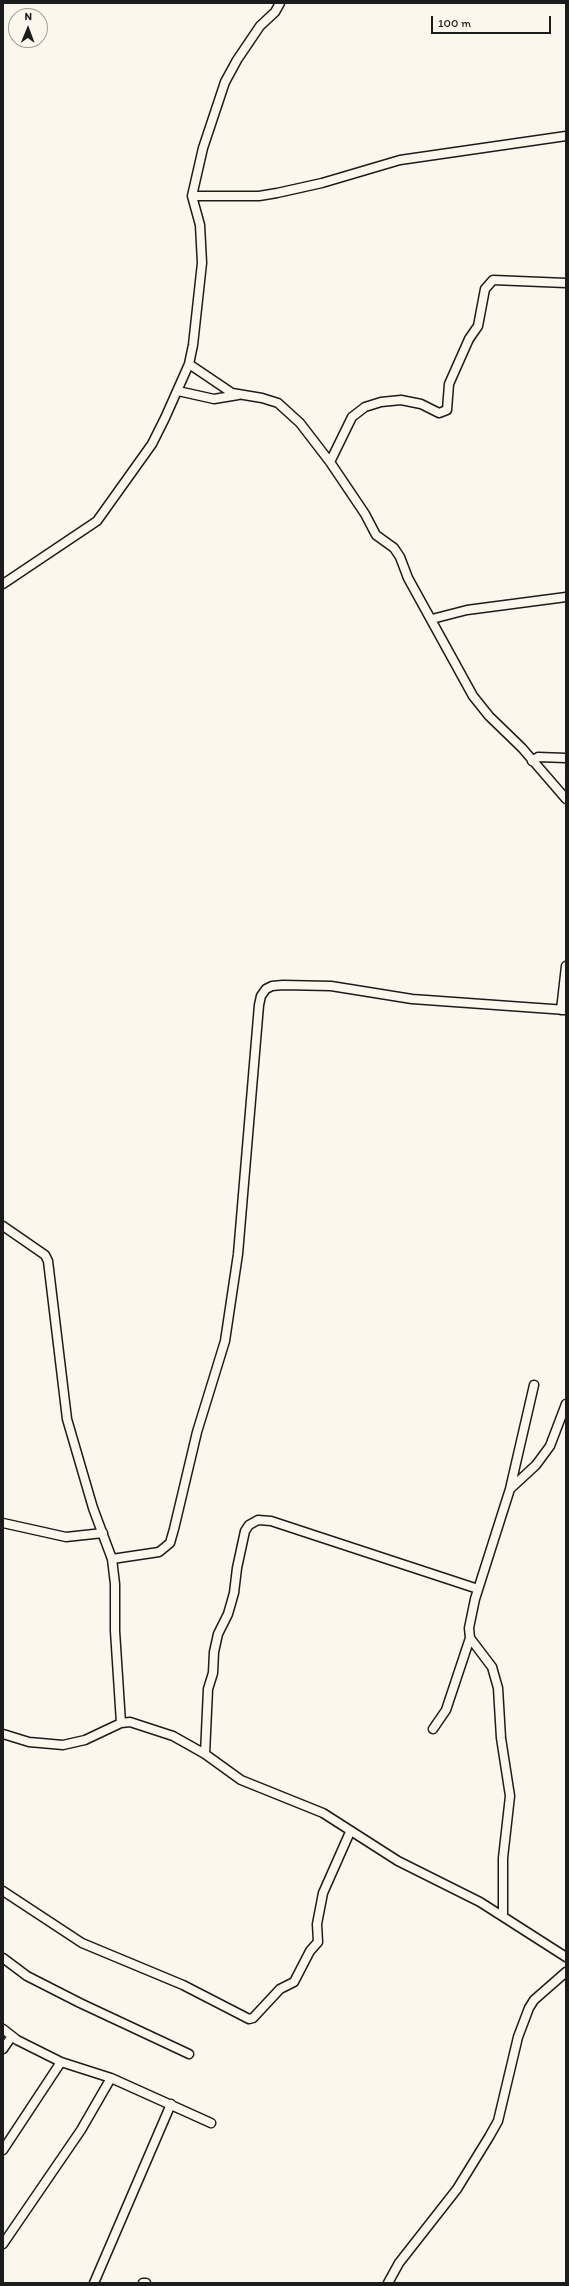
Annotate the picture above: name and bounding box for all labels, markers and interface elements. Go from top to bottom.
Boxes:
north arrow [8,8,48,48]
scale bar [433,8,553,34]
text: N [24,10,32,23]
text: 100 m [438,16,471,30]

